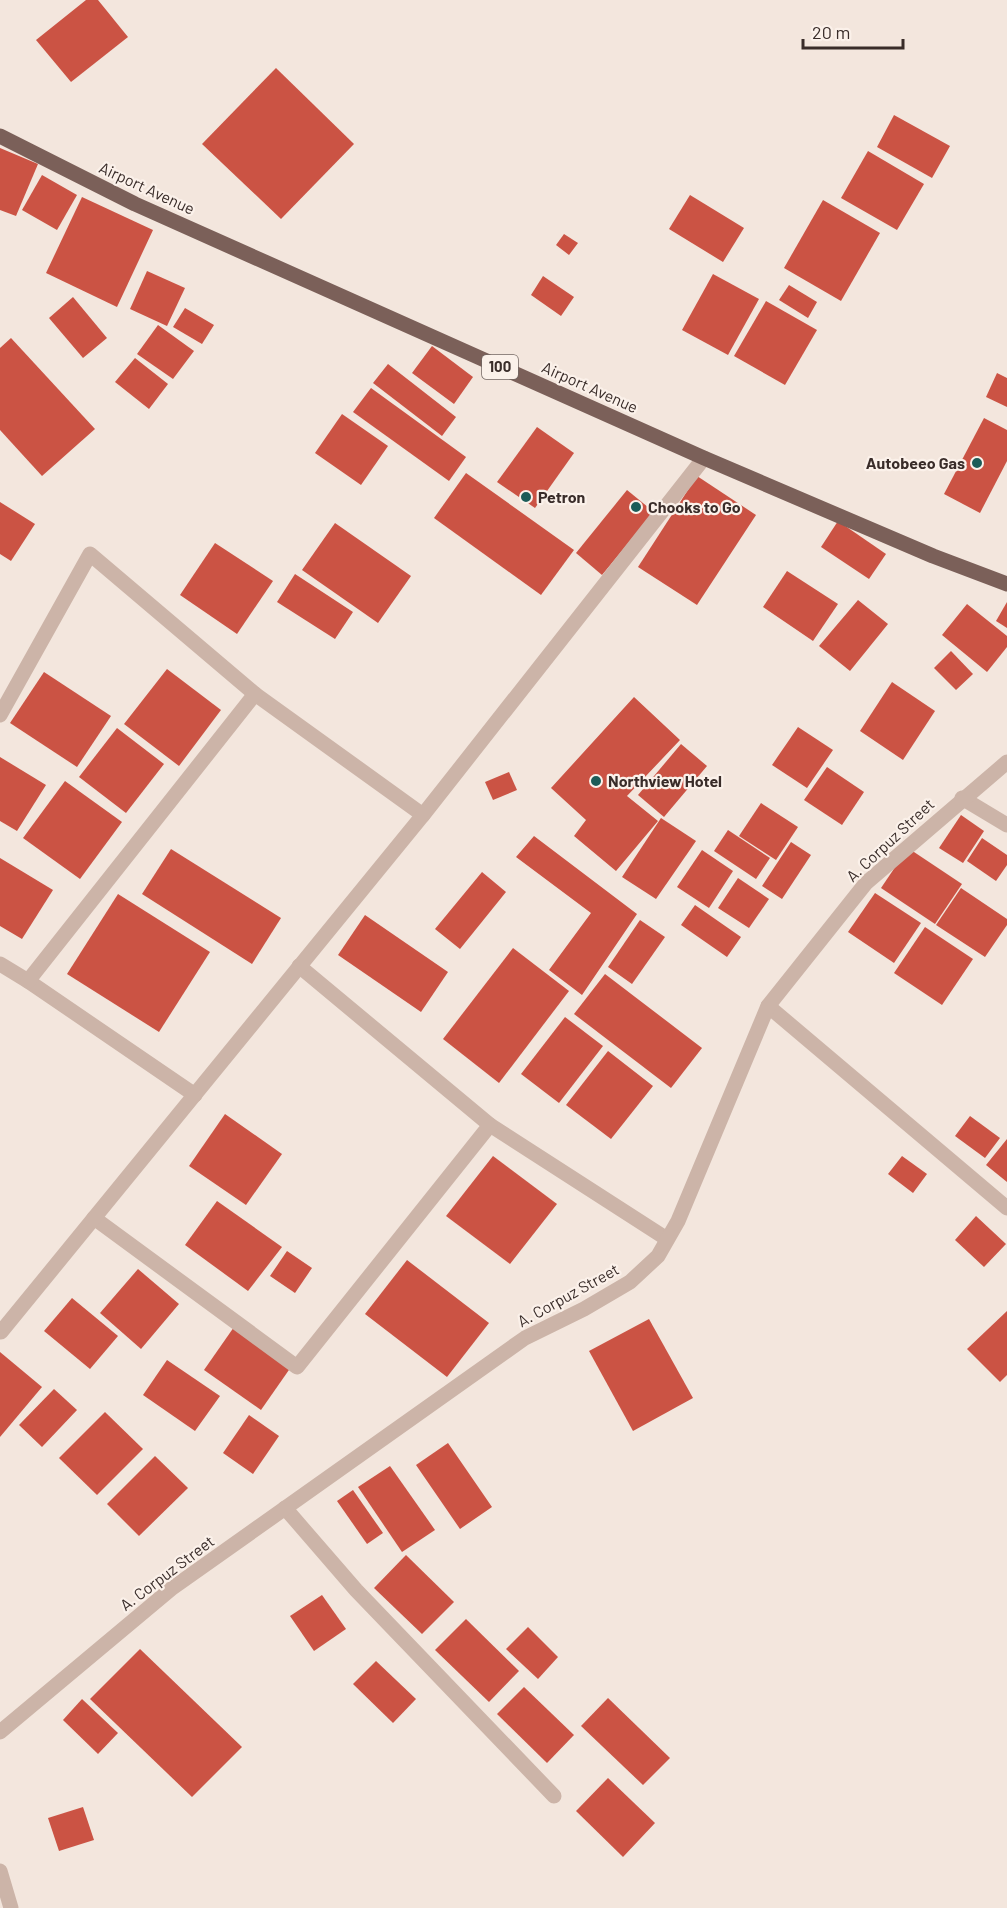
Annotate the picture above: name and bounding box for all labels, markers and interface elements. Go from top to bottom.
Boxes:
scale bar [803,12,904,50]
text: 20 m [812,21,850,43]
street label: Airport Avenue [97,157,198,218]
road number: 100 [482,355,518,379]
street label: Airport Avenue [539,357,641,416]
place label: Autobeeo Gas [866,453,965,472]
marker: Autobeeo Gas [970,456,984,470]
place label: Petron [538,487,585,506]
marker: Petron [519,490,533,504]
place label: Chooks to Go [648,497,741,516]
marker: Chooks to Go [629,500,643,514]
place label: Northview Hotel [608,771,722,790]
marker: Northview Hotel [589,774,603,788]
street label: A. Corpuz Street [842,794,937,885]
street label: A. Corpuz Street [514,1259,622,1330]
street label: A. Corpuz Street [116,1531,218,1614]

